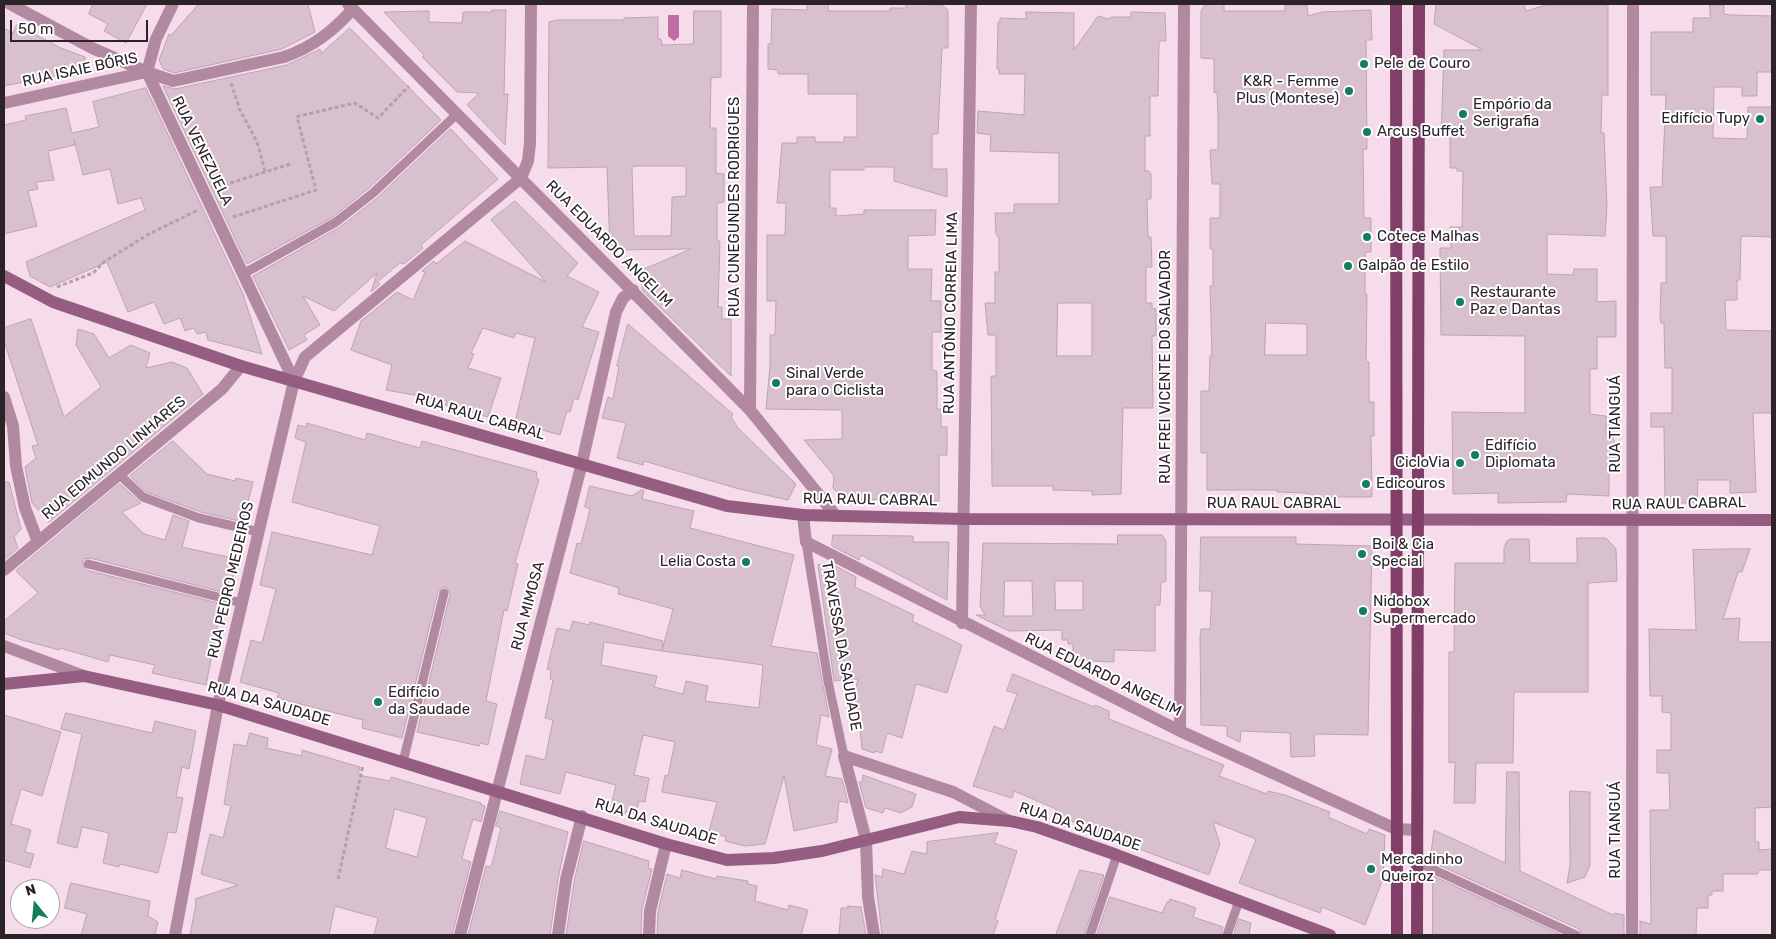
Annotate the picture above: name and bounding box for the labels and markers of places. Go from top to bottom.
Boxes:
place label: Pele de Couro [1374,55,1470,73]
marker: Pele de Couro [1358,58,1370,70]
place label: K&R - Femme Plus (Montese) [1236,73,1339,108]
marker: K&R - Femme Plus (Montese) [1343,85,1355,97]
place label: Empório da Serigrafia [1473,96,1552,131]
marker: Empório da Serigrafia [1457,108,1469,120]
place label: Edifício Tupy [1661,110,1750,128]
marker: Edifício Tupy [1754,113,1766,125]
place label: Arcus Buffet [1377,123,1465,141]
marker: Arcus Buffet [1361,126,1373,138]
place label: Cotece Malhas [1377,228,1479,246]
marker: Cotece Malhas [1361,231,1373,243]
place label: Galpão de Estilo [1358,257,1469,275]
marker: Galpão de Estilo [1342,260,1354,272]
place label: Restaurante Paz e Dantas [1470,284,1561,319]
marker: Restaurante Paz e Dantas [1454,296,1466,308]
place label: Sinal Verde para o Ciclista [786,365,884,400]
marker: Sinal Verde para o Ciclista [770,377,782,389]
place label: Edifício Diplomata [1485,437,1556,472]
marker: Edifício Diplomata [1469,449,1481,461]
place label: CicloVia [1395,454,1450,472]
marker: CicloVia [1454,457,1466,469]
place label: Edicouros [1376,475,1445,493]
marker: Edicouros [1360,478,1372,490]
place label: Boi & Cia Special [1372,536,1434,571]
marker: Boi & Cia Special [1356,548,1368,560]
place label: Lelia Costa [660,553,736,571]
marker: Lelia Costa [740,556,752,568]
place label: Nidobox Supermercado [1373,593,1476,628]
marker: Nidobox Supermercado [1357,605,1369,617]
place label: Edifício da Saudade [388,684,470,719]
marker: Edifício da Saudade [372,696,384,708]
place label: Mercadinho Queiroz [1381,851,1463,886]
marker: Mercadinho Queiroz [1365,863,1377,875]

